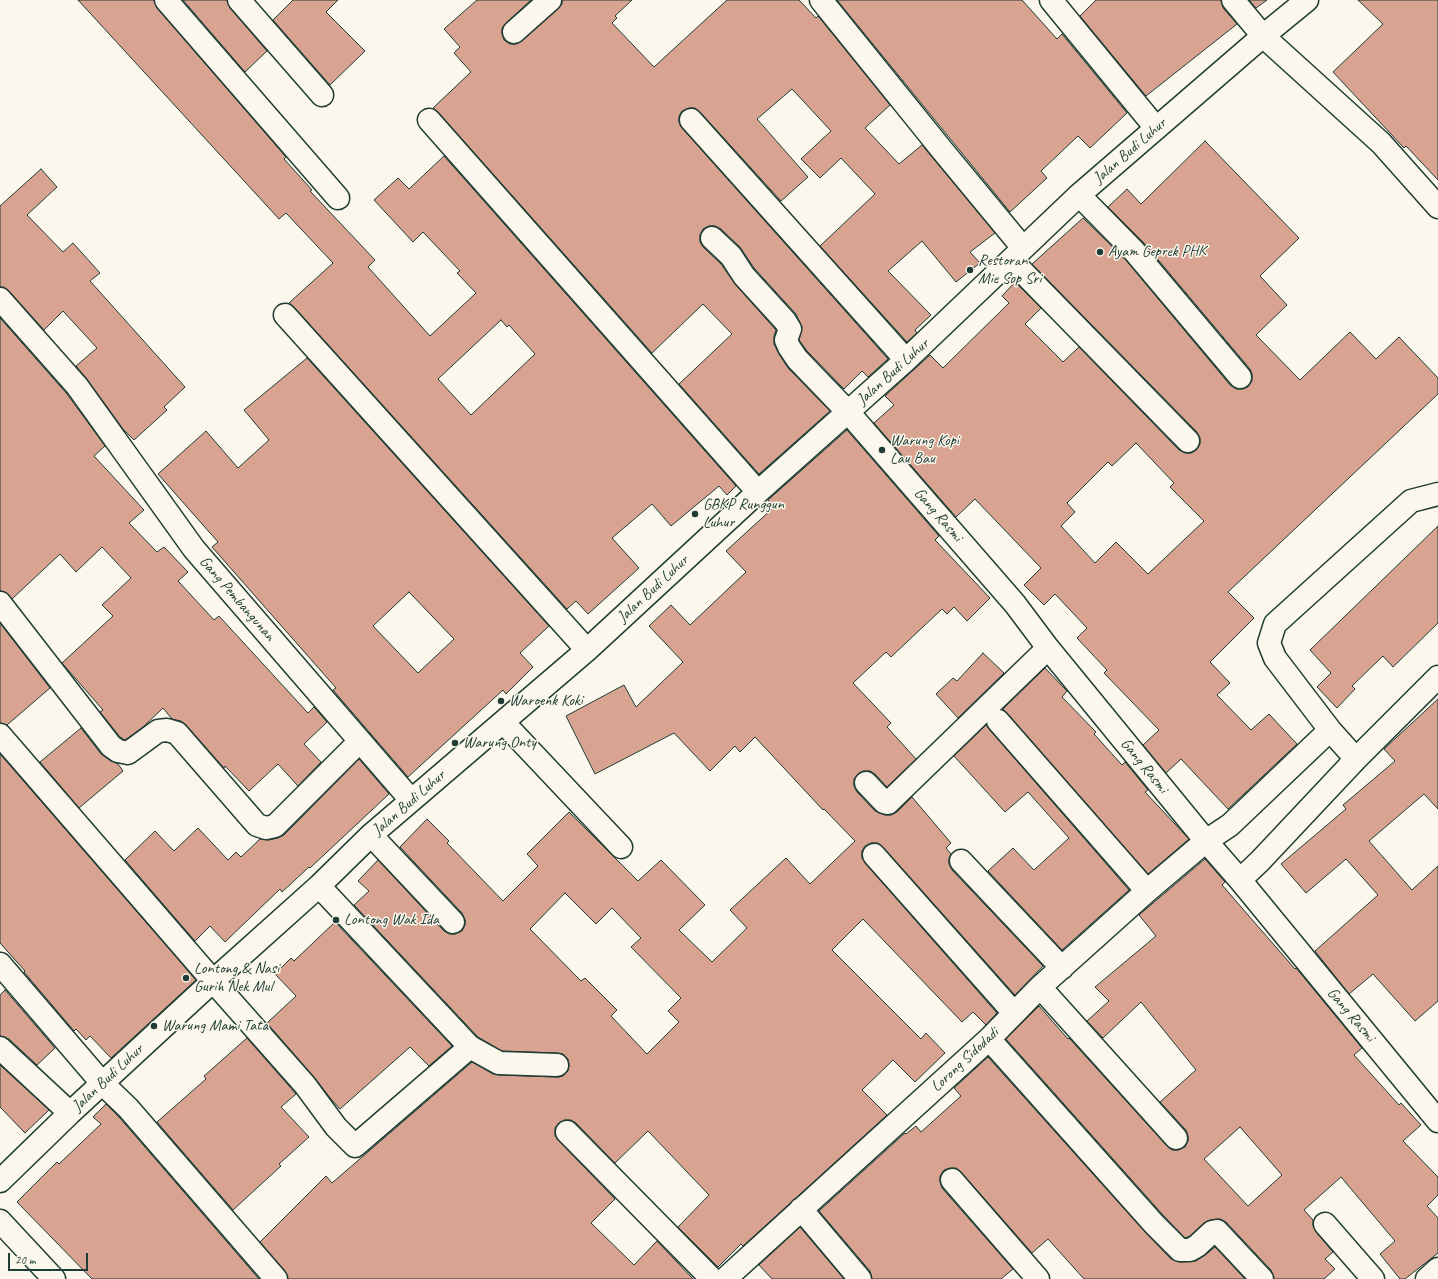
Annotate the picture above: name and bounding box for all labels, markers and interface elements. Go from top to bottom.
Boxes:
street label: Jalan Budi Luhur [1090,114,1170,188]
place label: Ayam Geprek PHK [1108,242,1206,262]
marker: Ayam Geprek PHK [1095,247,1105,257]
place label: Restoran Mie Sop Sri [978,251,1041,289]
marker: Restoran Mie Sop Sri [965,265,975,275]
street label: Jalan Budi Luhur [853,335,933,409]
place label: Warung Kopi Lau Bau [890,431,959,469]
marker: Warung Kopi Lau Bau [877,445,887,455]
street label: Gang Rasmi [909,484,967,546]
place label: GBKP Runggun Luhur [703,495,784,533]
marker: GBKP Runggun Luhur [690,509,700,519]
street label: Jalan Budi Luhur [613,551,693,627]
street label: Gang Pembangunan [195,553,279,645]
place label: Waroenk Koki [509,691,583,711]
marker: Waroenk Koki [496,696,506,706]
place label: Warung Onty [463,733,536,753]
street label: Gang Rasmi [1116,735,1172,797]
marker: Warung Onty [450,738,460,748]
street label: Jalan Budi Luhur [369,766,449,840]
place label: Lontong Wak Ida [344,910,439,930]
marker: Lontong Wak Ida [331,915,341,925]
place label: Lontong & Nasi Gurih Nek Mul [194,959,279,997]
marker: Lontong & Nasi Gurih Nek Mul [181,973,191,983]
street label: Gang Rasmi [1323,984,1379,1046]
place label: Warung Mami Tata [162,1016,268,1036]
marker: Warung Mami Tata [149,1021,159,1031]
street label: Lorong Sidodadi [927,1024,1003,1096]
street label: Jalan Budi Luhur [68,1040,148,1116]
scale bar [10,1245,90,1271]
text: 20 m [15,1252,35,1268]

